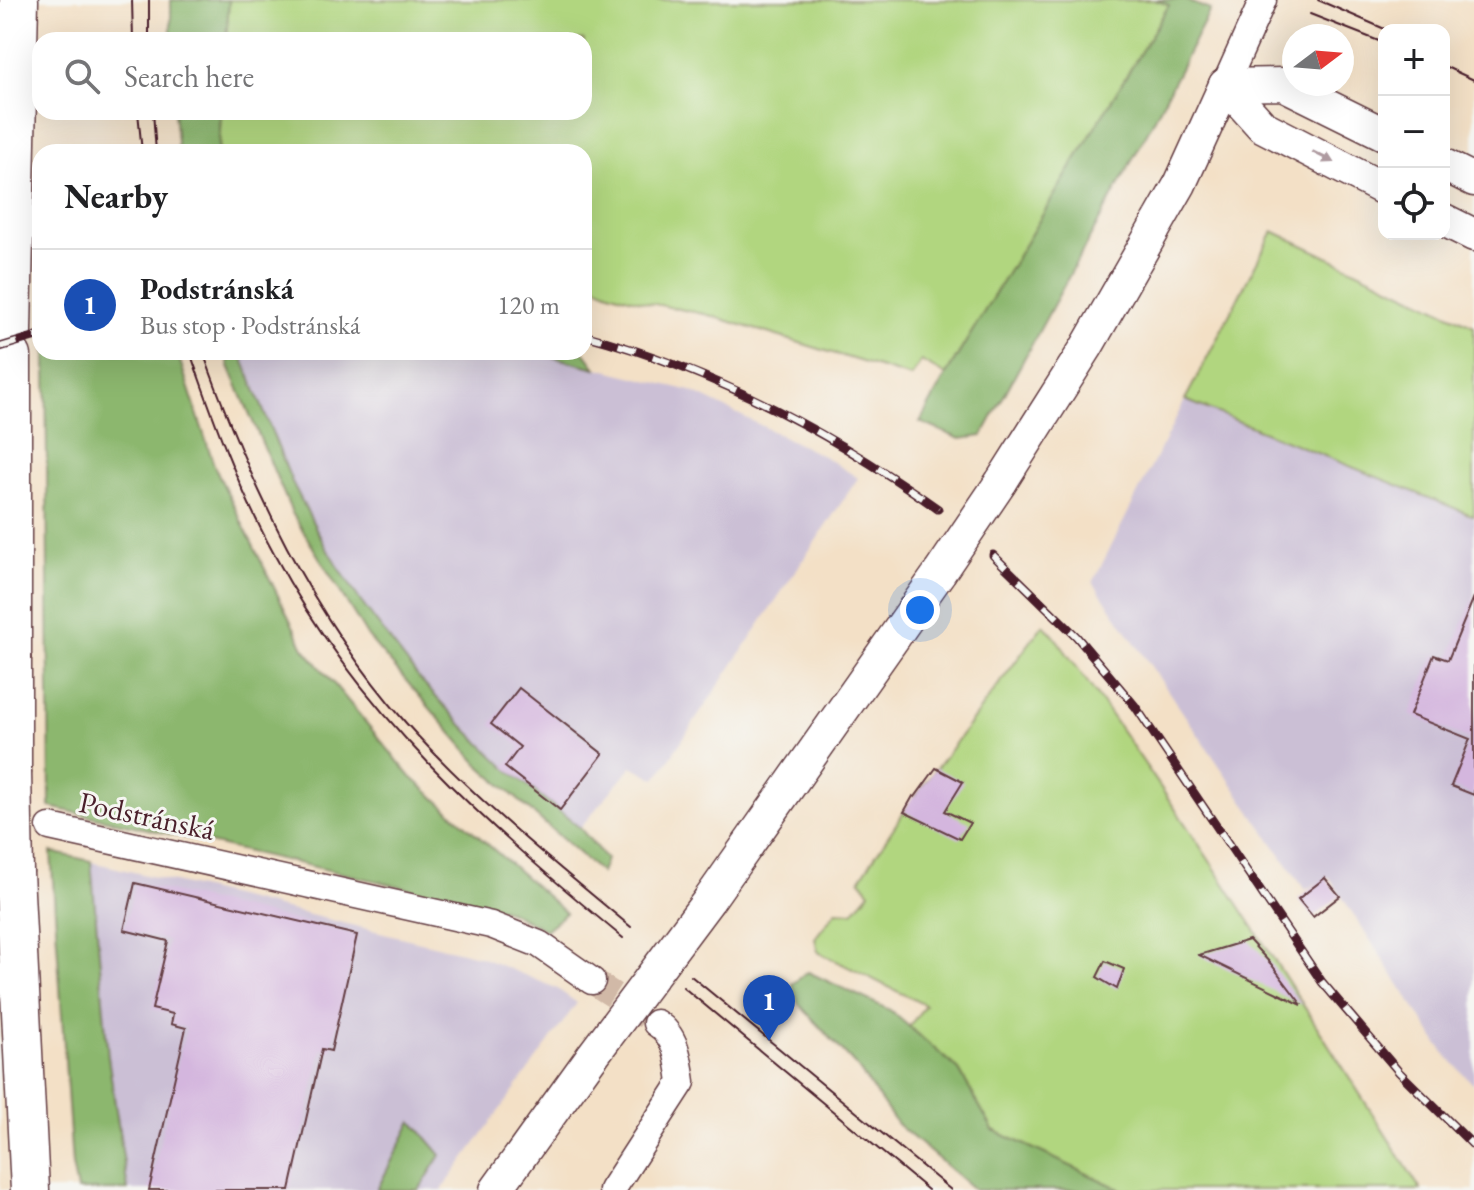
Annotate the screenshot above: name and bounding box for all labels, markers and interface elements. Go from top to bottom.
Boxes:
north arrow [1282,24,1354,96]
map controls [1378,24,1450,240]
button: + [1378,24,1450,96]
search box [32,32,592,120]
icon: search [60,54,104,98]
text: Search here [124,57,254,96]
button: − [1378,96,1450,168]
one-way arrow [1312,150,1334,164]
button: locate [1378,168,1450,240]
text: Nearby [64,174,168,218]
text: Podstránská [140,269,294,308]
text: 1 [83,288,97,322]
text: 120 m [497,288,560,322]
text: Bus stop · Podstránská [140,308,360,342]
your location [900,590,940,630]
street label: Podstránská [76,782,219,849]
pin: 1 [743,975,795,1041]

